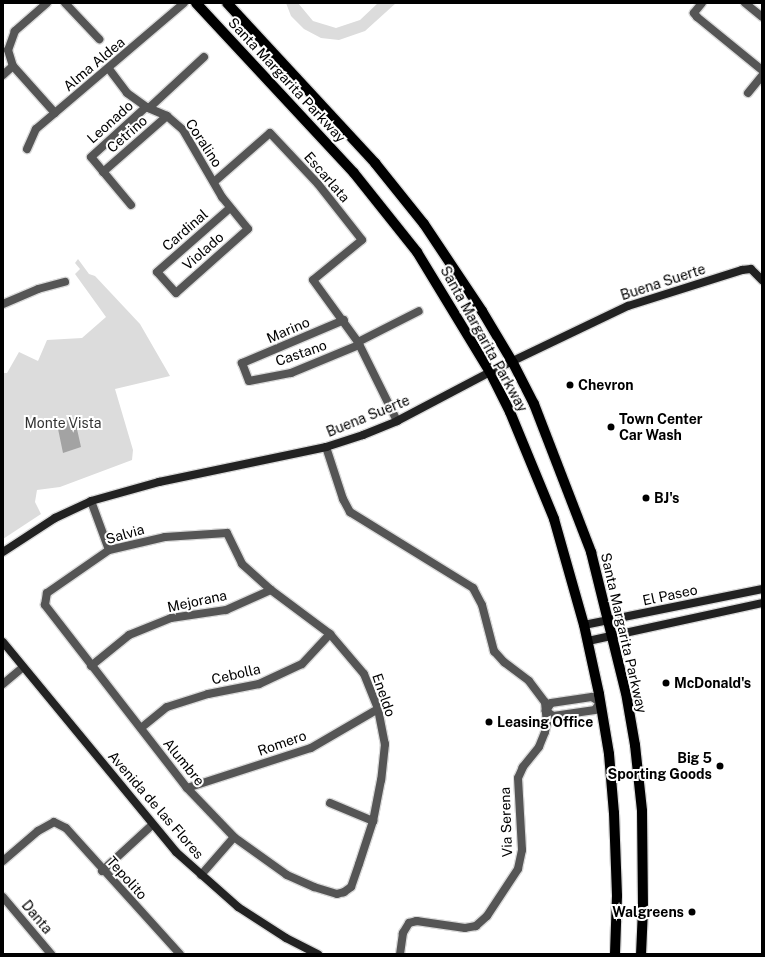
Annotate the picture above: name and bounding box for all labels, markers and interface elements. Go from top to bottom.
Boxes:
street label: Santa Margarita Parkway [225,14,349,146]
street label: Alma Aldea [60,33,128,95]
street label: Leonado [84,97,136,147]
street label: Cetrino [103,112,151,156]
street label: Coralino [182,116,226,170]
street label: Escarlata [301,148,353,206]
street label: Cardinal [159,206,211,254]
street label: Violado [179,229,227,273]
street label: Buena Suerte [618,260,708,304]
street label: Santa Margarita Parkway [437,263,531,415]
street label: Marino [264,313,312,347]
street label: Castano [273,336,329,370]
place label: Chevron [578,377,634,393]
marker: Chevron [565,380,575,390]
street label: Buena Suerte [324,392,412,440]
place label: Town Center Car Wash [619,411,703,444]
park label: Monte Vista [24,415,102,431]
marker: Town Center Car Wash [606,422,616,432]
place label: BJ's [654,490,679,506]
marker: BJ's [641,493,651,503]
street label: Salvia [104,521,146,547]
street label: Santa Margarita Parkway [597,551,651,715]
street label: El Paseo [641,581,699,609]
street label: Mejorana [166,586,228,616]
street label: Cebolla [210,660,262,688]
street label: Eneldo [369,671,399,719]
place label: McDonald's [674,675,751,691]
marker: McDonald's [661,678,671,688]
place label: Leasing Office [497,714,593,730]
marker: Leasing Office [484,717,494,727]
street label: Romero [255,727,309,759]
street label: Alumbre [160,735,208,789]
street label: Avenida de las Flores [105,748,207,862]
place label: Big 5 Sporting Goods [608,750,712,782]
marker: Big 5 Sporting Goods [715,761,725,771]
street label: Via Serena [496,787,516,857]
street label: Tepolito [103,853,151,903]
street label: Danta [18,897,56,937]
place label: Walgreens [612,904,684,920]
marker: Walgreens [687,907,697,917]

